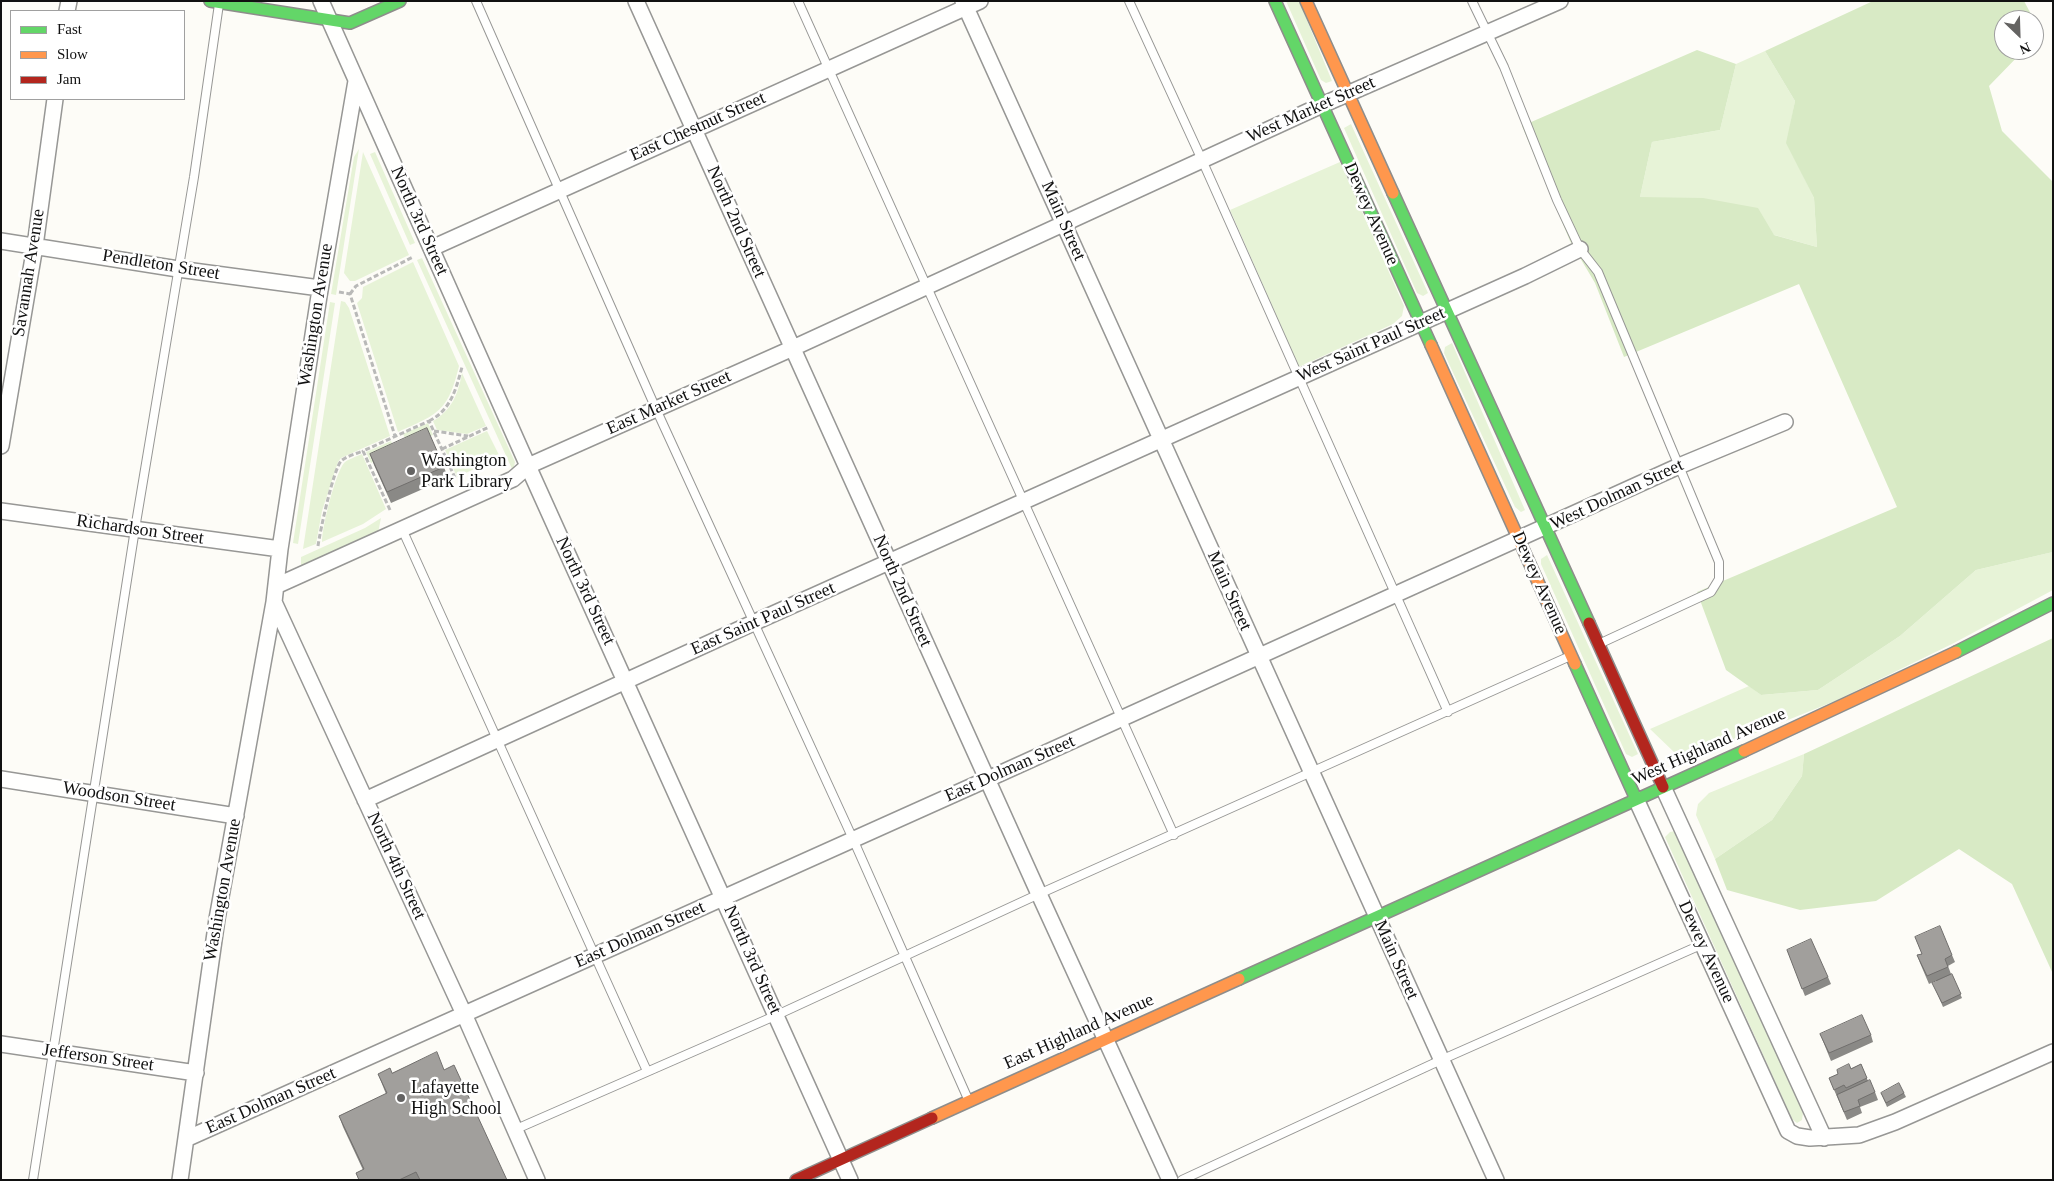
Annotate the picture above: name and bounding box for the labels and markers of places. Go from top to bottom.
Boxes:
place label: Washington Park Library [421,450,512,492]
marker: Washington Park Library [405,465,417,477]
place label: Lafayette High School [411,1077,502,1120]
marker: Lafayette High School [395,1092,407,1104]

